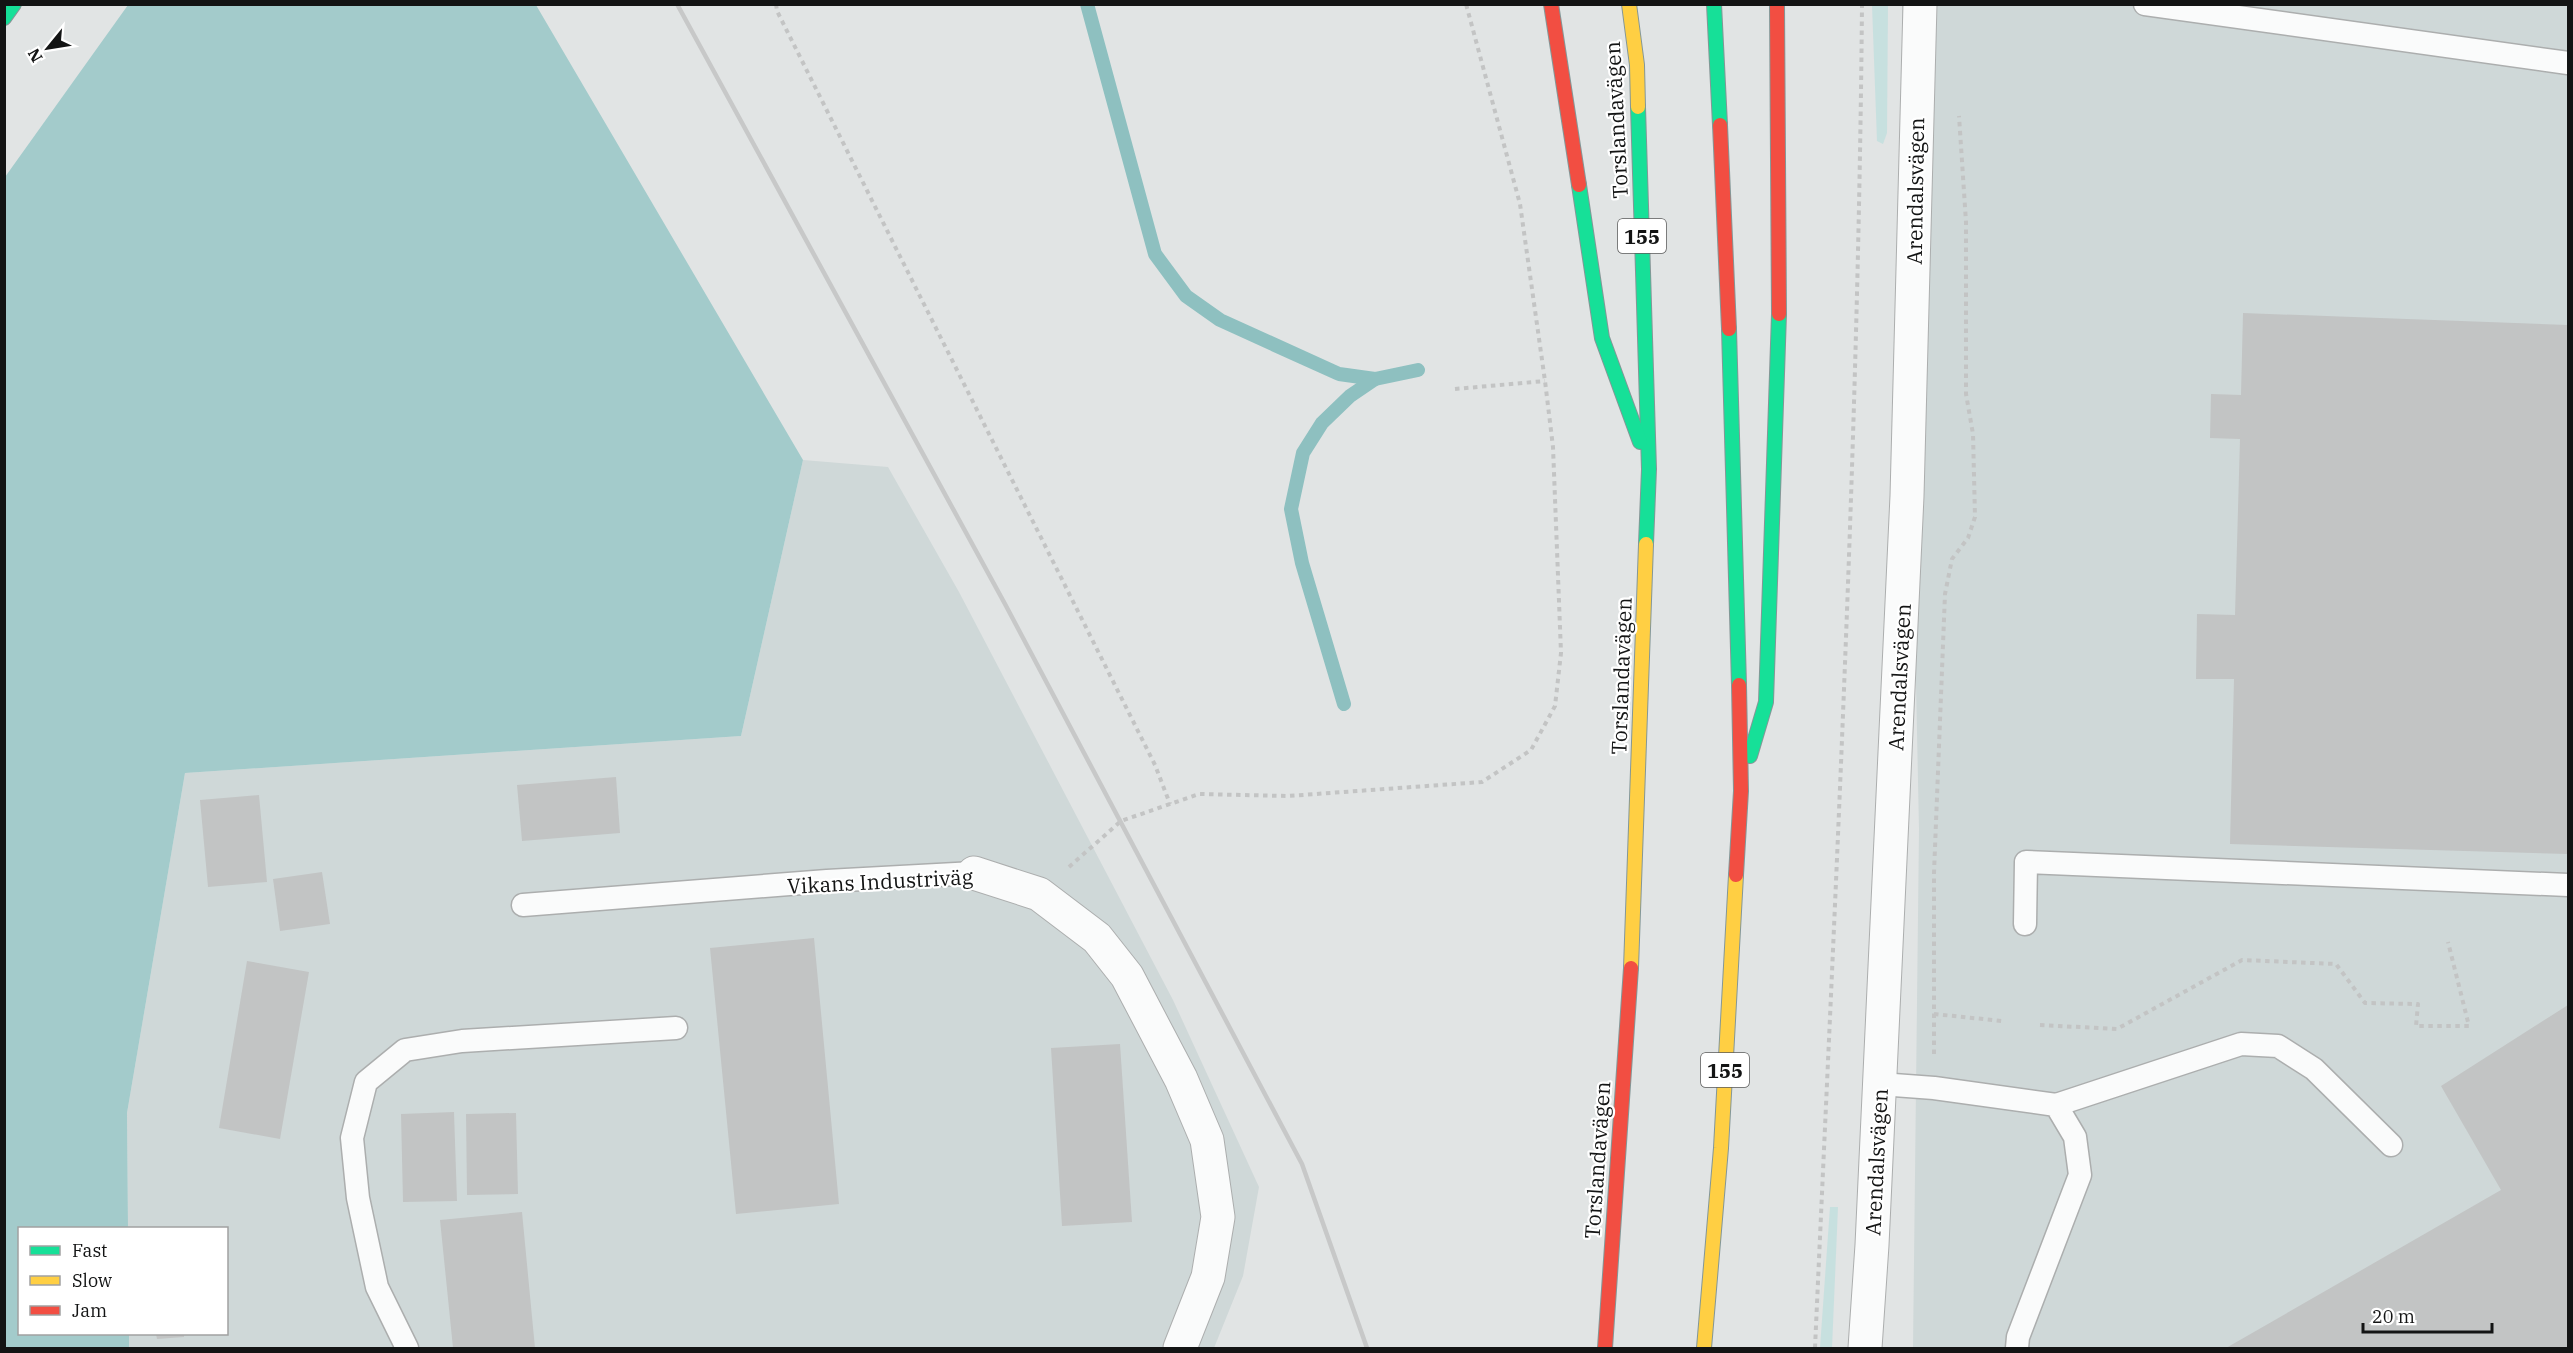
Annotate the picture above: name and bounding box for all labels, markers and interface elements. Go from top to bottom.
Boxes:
north arrow [18,18,78,78]
street label: Torslandavägen [1598,41,1634,199]
text: N [23,45,47,66]
street label: Arendalsvägen [1900,117,1930,265]
road number: 155 [1618,219,1666,253]
street label: Torslandavägen [1604,597,1638,755]
street label: Arendalsvägen [1881,603,1917,751]
street label: Vikans Industriväg [786,862,974,900]
road number: 155 [1701,1053,1749,1087]
street label: Torslandavägen [1578,1080,1616,1240]
street label: Arendalsvägen [1858,1088,1894,1236]
legend [18,1227,228,1335]
text: Fast [72,1239,107,1262]
text: Slow [72,1269,112,1292]
scale bar [2363,1296,2492,1334]
text: Jam [72,1299,107,1322]
text: 20 m [2372,1305,2415,1328]

